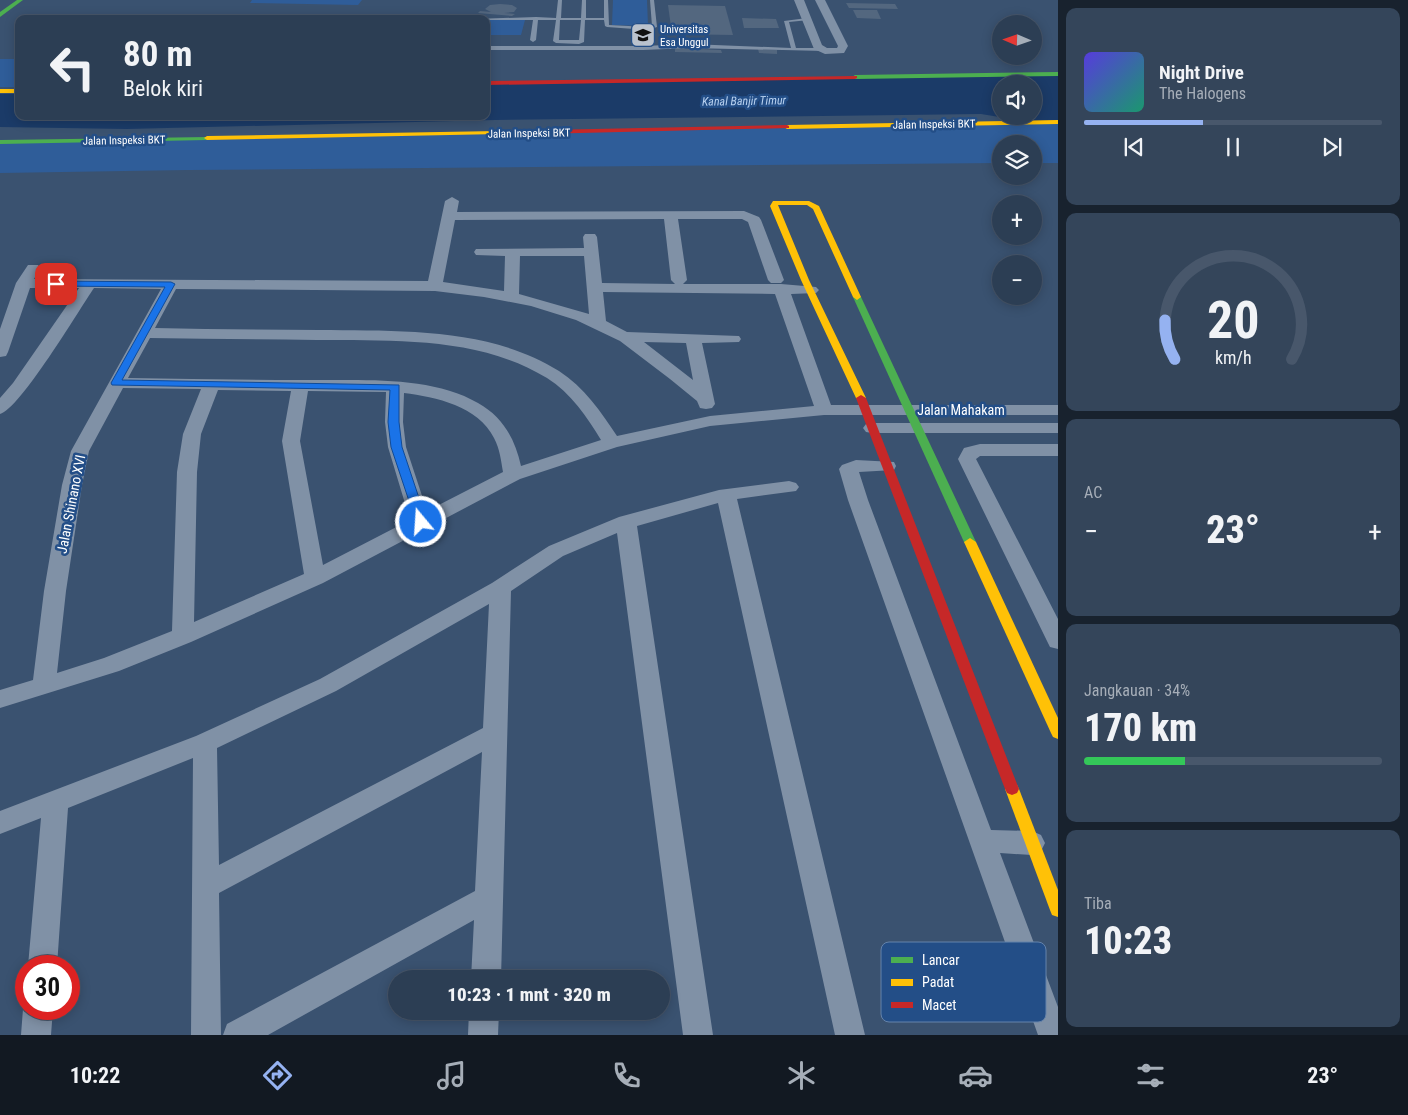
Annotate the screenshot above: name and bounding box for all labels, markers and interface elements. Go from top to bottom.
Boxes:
north arrow [992,15,1042,65]
map controls [992,15,1042,305]
school or university icon: Universitas Esa Unggul [630,22,656,48]
place label: Universitas Esa Unggul [660,23,708,49]
text: 80 m [123,34,192,75]
icon: left [40,35,105,100]
text: Night Drive [1159,61,1244,84]
button: sound [992,75,1042,125]
text: Belok kiri [123,76,203,101]
text: The Halogens [1159,84,1246,103]
water label: Kanal Banjir Timur [702,93,787,109]
street label: Jalan Inspeksi BKT [893,117,976,132]
street label: Jalan Inspeksi BKT [488,126,571,141]
street label: Jalan Inspeksi BKT [83,133,166,148]
icon: previous [1120,133,1148,161]
icon: pause [1219,133,1247,161]
icon: next [1318,133,1346,161]
button: layers [992,135,1042,185]
button: + [992,195,1042,245]
button: − [992,255,1042,305]
pin [35,263,77,305]
icon: arrive [42,270,70,298]
text: 20 [1207,290,1259,351]
text: km/h [1215,347,1251,368]
street label: Jalan Mahakam [917,402,1005,418]
street label: Jalan Shinano XVI [54,453,88,555]
text: AC [1084,483,1102,502]
position arrow [394,495,446,547]
text: 23° [1206,508,1260,552]
text: − [1084,515,1098,548]
text: + [1368,515,1382,548]
text: Jangkauan · 34% [1084,681,1190,700]
text: 170 km [1084,706,1197,750]
text: Tiba [1084,894,1112,913]
text: 10:23 [1084,919,1172,963]
legend [881,942,1046,1022]
text: Lancar [922,952,960,968]
speed limit sign: 30 [15,955,80,1020]
text: Padat [922,974,954,990]
text: 10:23 · 1 mnt · 320 m [447,983,611,1006]
text: Macet [922,997,956,1013]
icon: directions [260,1058,295,1093]
icon: music [434,1058,469,1093]
icon: phone [609,1058,644,1093]
icon: climate [784,1058,819,1093]
icon: car [958,1058,993,1093]
icon: filters [1133,1058,1168,1093]
text: 10:22 [70,1063,120,1088]
text: 23° [1307,1063,1338,1088]

